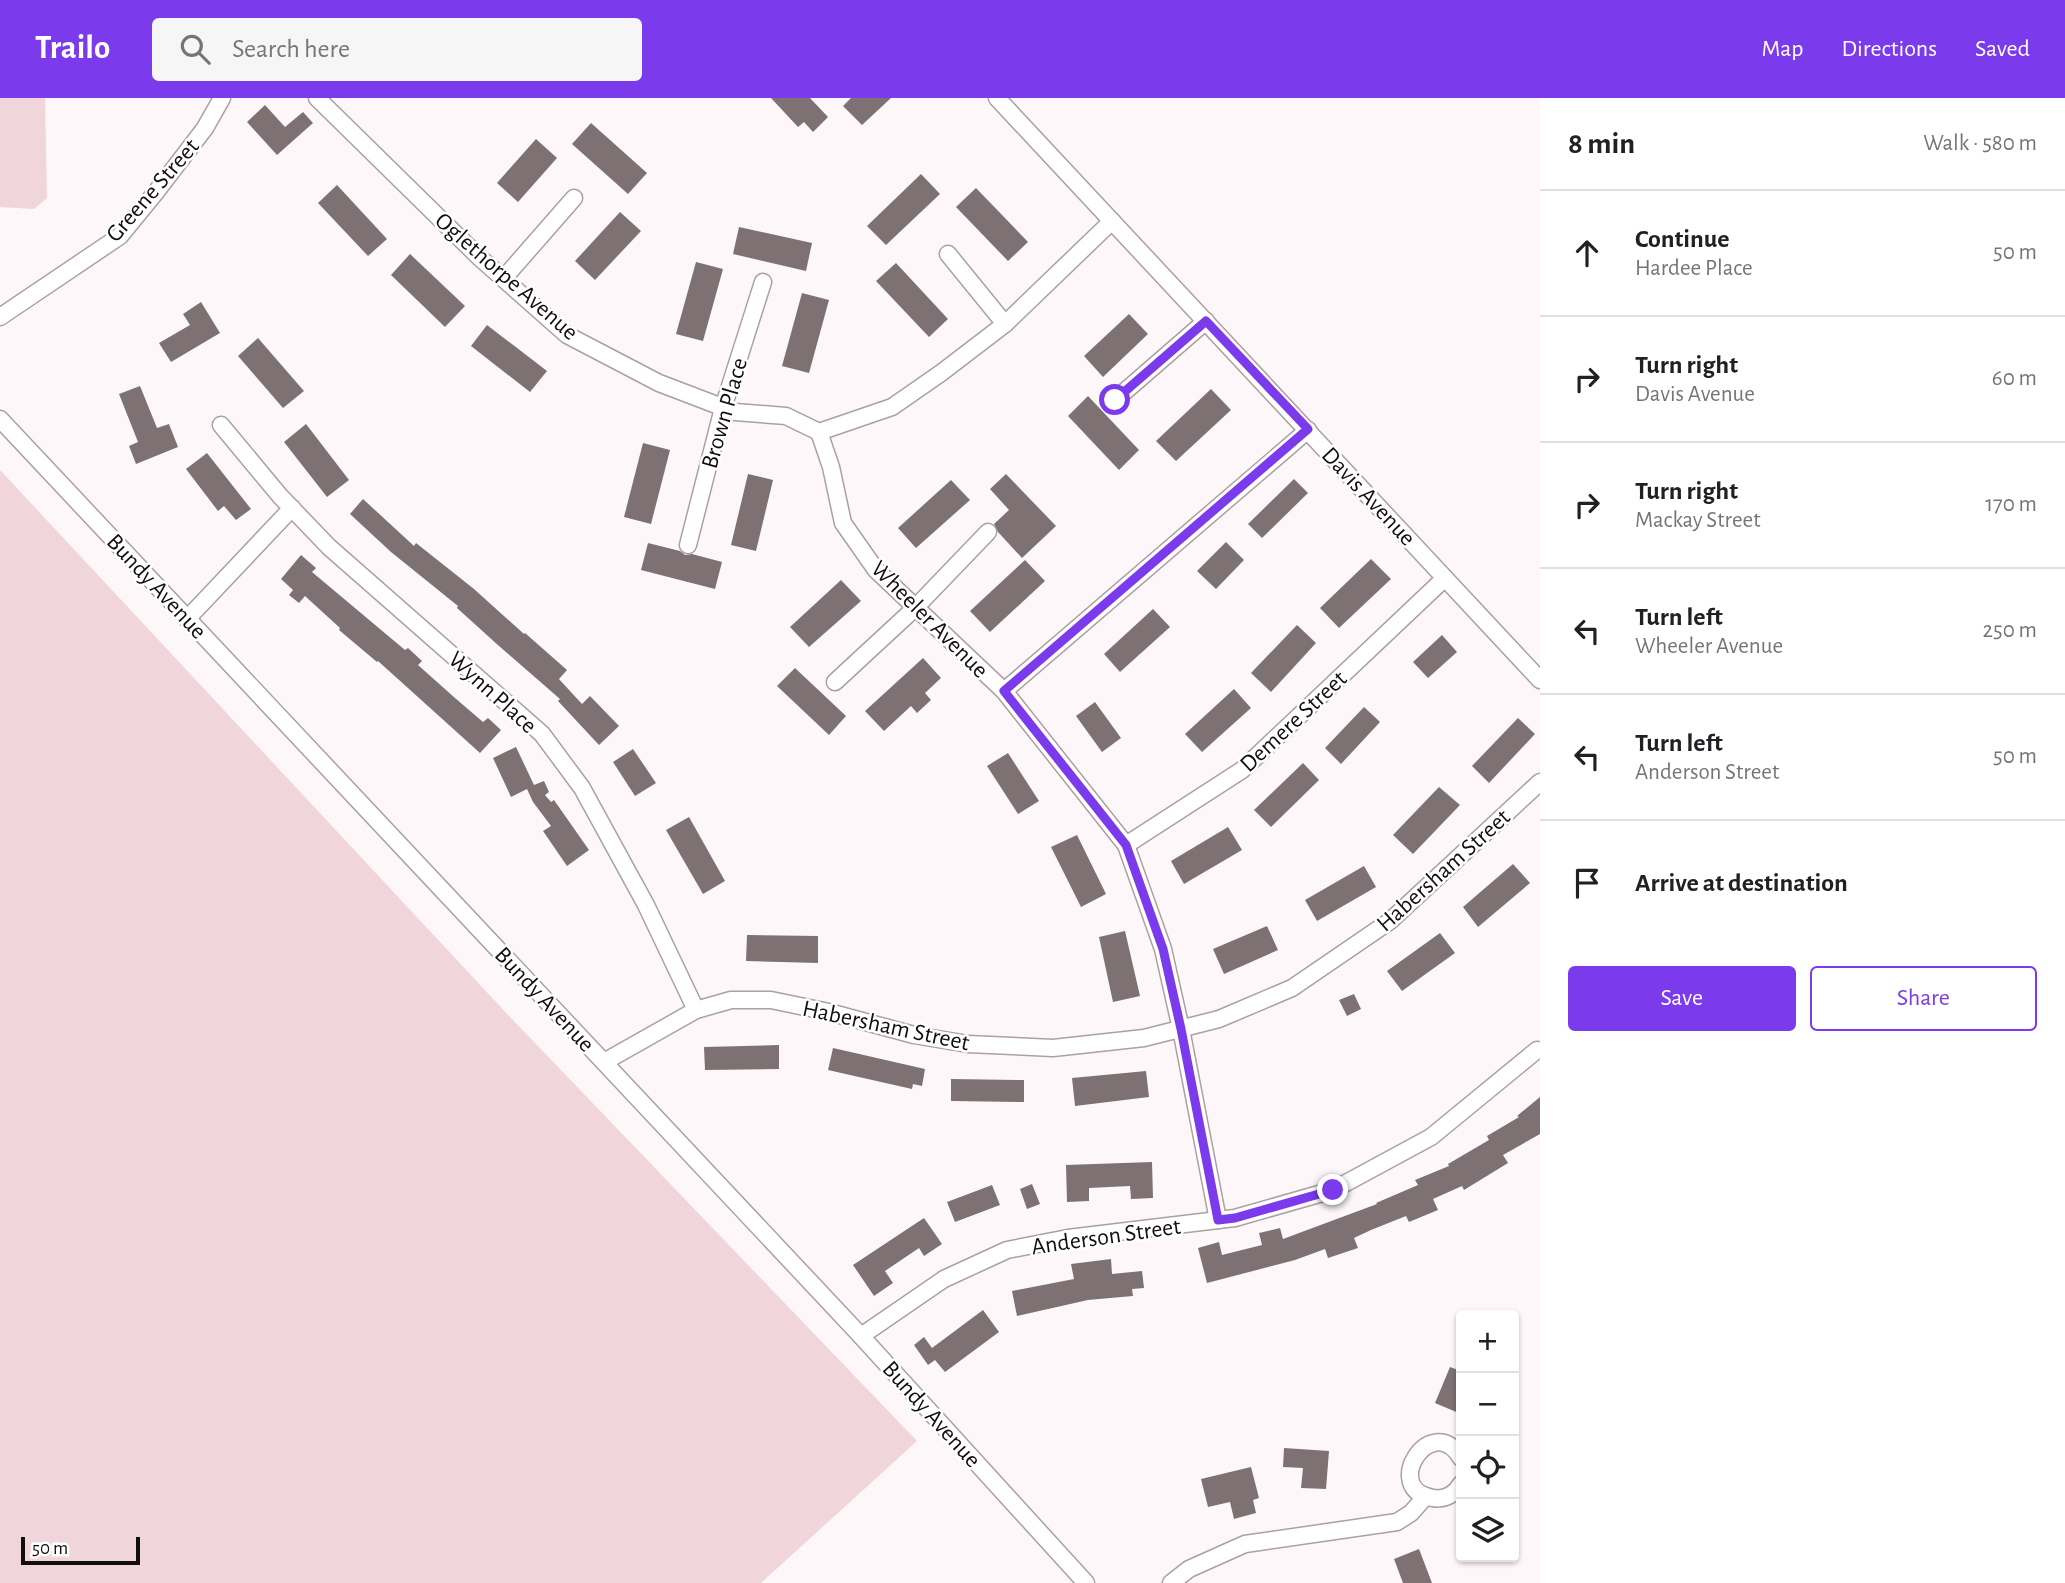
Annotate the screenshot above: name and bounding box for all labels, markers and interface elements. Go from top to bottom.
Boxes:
search box [152,18,642,81]
icon: search [176,30,214,68]
text: Trailo [35,32,110,65]
text: Search here [232,36,350,62]
text: Map [1761,37,1803,61]
text: Directions [1841,37,1937,61]
text: Saved [1975,37,2030,61]
text: 8 min [1568,129,1635,159]
text: Walk · 580 m [1923,132,2037,155]
street label: Greene Street [102,134,204,247]
street label: Oglethorpe Avenue [430,208,582,345]
text: Continue [1635,226,1730,252]
icon: ahead [1568,234,1606,272]
text: 50 m [1993,241,2037,264]
text: Hardee Place [1635,257,1753,280]
text: Turn right [1635,352,1738,378]
street label: Brown Place [698,355,752,471]
icon: right [1568,360,1606,398]
text: 60 m [1992,367,2037,390]
text: Davis Avenue [1635,383,1755,406]
route start [1099,384,1130,415]
street label: Davis Avenue [1317,443,1420,551]
text: Turn right [1635,478,1738,504]
icon: right [1568,486,1606,524]
text: 170 m [1985,493,2037,516]
text: Mackay Street [1635,509,1761,532]
street label: Bundy Avenue [102,530,211,644]
street label: Wheeler Avenue [866,557,992,683]
text: Turn left [1635,604,1723,630]
icon: left [1568,612,1606,650]
text: 250 m [1983,619,2037,642]
text: Wheeler Avenue [1635,635,1783,658]
street label: Wynn Place [444,647,541,738]
street label: Demere Street [1236,666,1352,777]
text: Turn left [1635,730,1723,756]
icon: left [1568,738,1606,776]
text: 50 m [1993,745,2037,768]
text: Anderson Street [1635,761,1779,784]
street label: Habersham Street [1372,805,1515,937]
icon: arrive [1568,864,1606,902]
text: Arrive at destination [1635,870,1848,896]
street label: Bundy Avenue [490,943,599,1057]
button: Save [1568,966,1796,1031]
button: Share [1810,966,2037,1031]
street label: Habersham Street [800,997,972,1055]
route end [1317,1174,1348,1205]
street label: Anderson Street [1030,1215,1183,1259]
map controls [1456,1310,1519,1562]
button: + [1456,1310,1519,1373]
street label: Bundy Avenue [878,1357,985,1472]
button: − [1456,1373,1519,1436]
button: locate [1456,1436,1519,1499]
button: layers [1456,1499,1519,1562]
scale bar [21,1534,140,1566]
text: 50 m [32,1539,68,1558]

